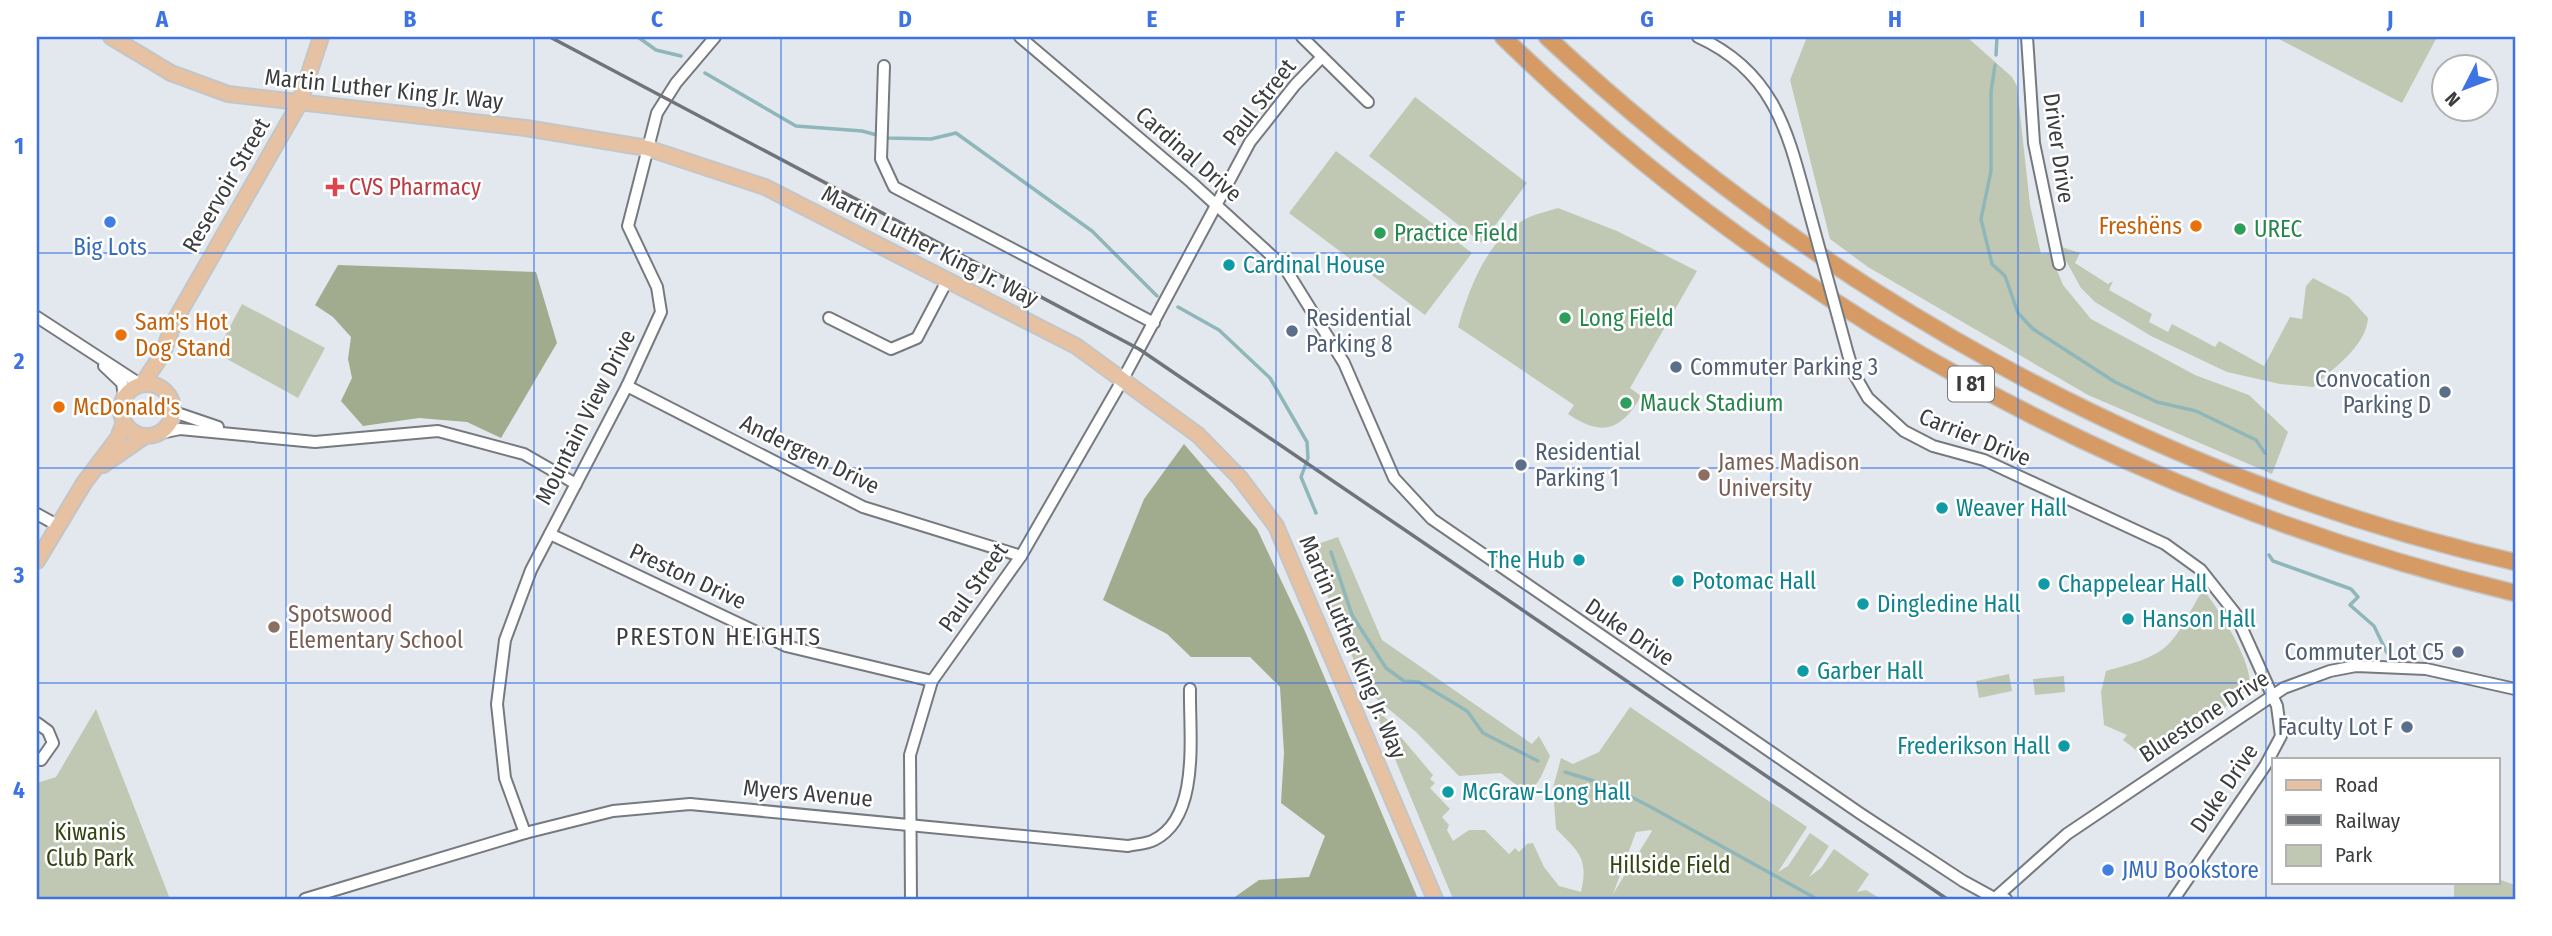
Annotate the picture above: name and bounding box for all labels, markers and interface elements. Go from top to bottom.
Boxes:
text: A [155,5,169,33]
text: B [404,5,417,33]
text: C [651,5,663,33]
text: D [898,5,912,33]
text: E [1147,5,1158,33]
text: F [1395,5,1405,33]
text: G [1640,5,1654,33]
text: H [1888,5,1902,33]
text: I [2139,5,2145,33]
text: J [2386,5,2393,33]
north arrow [2430,52,2500,122]
street label: Paul Street [1217,53,1302,151]
street label: Martin Luther King Jr. Way [263,63,505,116]
text: N [2440,87,2465,111]
street label: Driver Drive [2037,91,2081,205]
street label: Cardinal Drive [1130,100,1248,208]
street label: Reservoir Street [176,112,276,257]
text: 1 [14,132,24,160]
place label: CVS Pharmacy [349,173,482,201]
marker: CVS Pharmacy [327,179,343,195]
street label: Martin Luther King Jr. Way [817,179,1044,313]
place label: Freshëns [2099,212,2182,240]
marker: Big Lots [102,214,118,230]
place label: UREC [2254,215,2303,243]
marker: Freshëns [2188,218,2204,234]
place label: Practice Field [1394,219,1518,247]
marker: UREC [2232,221,2248,237]
marker: Practice Field [1372,225,1388,241]
place label: Big Lots [73,233,147,261]
place label: Cardinal House [1243,251,1385,279]
marker: Cardinal House [1221,257,1237,273]
place label: Residential Parking 8 [1306,304,1411,358]
place label: Long Field [1579,304,1674,332]
place label: Sam's Hot Dog Stand [135,308,231,362]
marker: Long Field [1557,310,1573,326]
marker: Residential Parking 8 [1284,323,1300,339]
street label: Mountain View Drive [529,325,641,509]
marker: Sam's Hot Dog Stand [113,327,129,343]
text: 2 [13,347,25,375]
place label: Commuter Parking 3 [1690,353,1878,381]
marker: Commuter Parking 3 [1668,359,1684,375]
place label: Convocation Parking D [2315,365,2431,419]
road number: I 81 [1948,366,1994,402]
marker: Convocation Parking D [2437,384,2453,400]
place label: Mauck Stadium [1640,389,1784,417]
place label: McDonald's [73,393,181,421]
marker: Mauck Stadium [1618,395,1634,411]
marker: McDonald's [51,399,67,415]
street label: Carrier Drive [1915,402,2035,472]
street label: Andergren Drive [736,408,884,500]
place label: Residential Parking 1 [1535,438,1640,492]
place label: James Madison University [1718,448,1860,502]
marker: Residential Parking 1 [1513,457,1529,473]
marker: James Madison University [1696,467,1712,483]
place label: Weaver Hall [1956,494,2067,522]
marker: Weaver Hall [1934,500,1950,516]
street label: Martin Luther King Jr. Way [1293,531,1413,763]
street label: Preston Drive [625,537,751,615]
street label: Paul Street [932,537,1014,637]
place label: The Hub [1487,546,1565,574]
marker: The Hub [1571,552,1587,568]
text: 3 [13,561,25,589]
place label: Potomac Hall [1692,567,1816,595]
place label: Chappelear Hall [2058,570,2208,598]
marker: Potomac Hall [1670,573,1686,589]
marker: Chappelear Hall [2036,576,2052,592]
place label: Dingledine Hall [1877,590,2021,618]
street label: Duke Drive [1580,592,1680,672]
marker: Dingledine Hall [1855,596,1871,612]
place label: Spotswood Elementary School [288,600,463,654]
place label: Hanson Hall [2142,605,2256,633]
marker: Hanson Hall [2120,611,2136,627]
marker: Spotswood Elementary School [266,619,282,635]
district label: PRESTON HEIGHTS [616,623,822,651]
place label: Commuter Lot C5 [2285,638,2444,666]
marker: Commuter Lot C5 [2450,644,2466,660]
place label: Garber Hall [1817,657,1924,685]
marker: Garber Hall [1795,663,1811,679]
street label: Bluestone Drive [2134,664,2274,768]
place label: Faculty Lot F [2277,713,2393,741]
marker: Faculty Lot F [2399,719,2415,735]
place label: Frederikson Hall [1897,732,2050,760]
marker: Frederikson Hall [2056,738,2072,754]
street label: Duke Drive [2184,738,2264,838]
legend [2272,758,2500,884]
text: Road [2335,772,2379,798]
street label: Myers Avenue [742,773,874,813]
text: 4 [13,776,25,804]
place label: McGraw-Long Hall [1462,778,1631,806]
marker: McGraw-Long Hall [1440,784,1456,800]
text: Railway [2335,808,2401,834]
park label: Kiwanis Club Park [46,818,134,872]
text: Park [2335,842,2373,868]
park label: Hillside Field [1609,851,1731,879]
place label: JMU Bookstore [2122,856,2259,884]
marker: JMU Bookstore [2100,862,2116,878]

